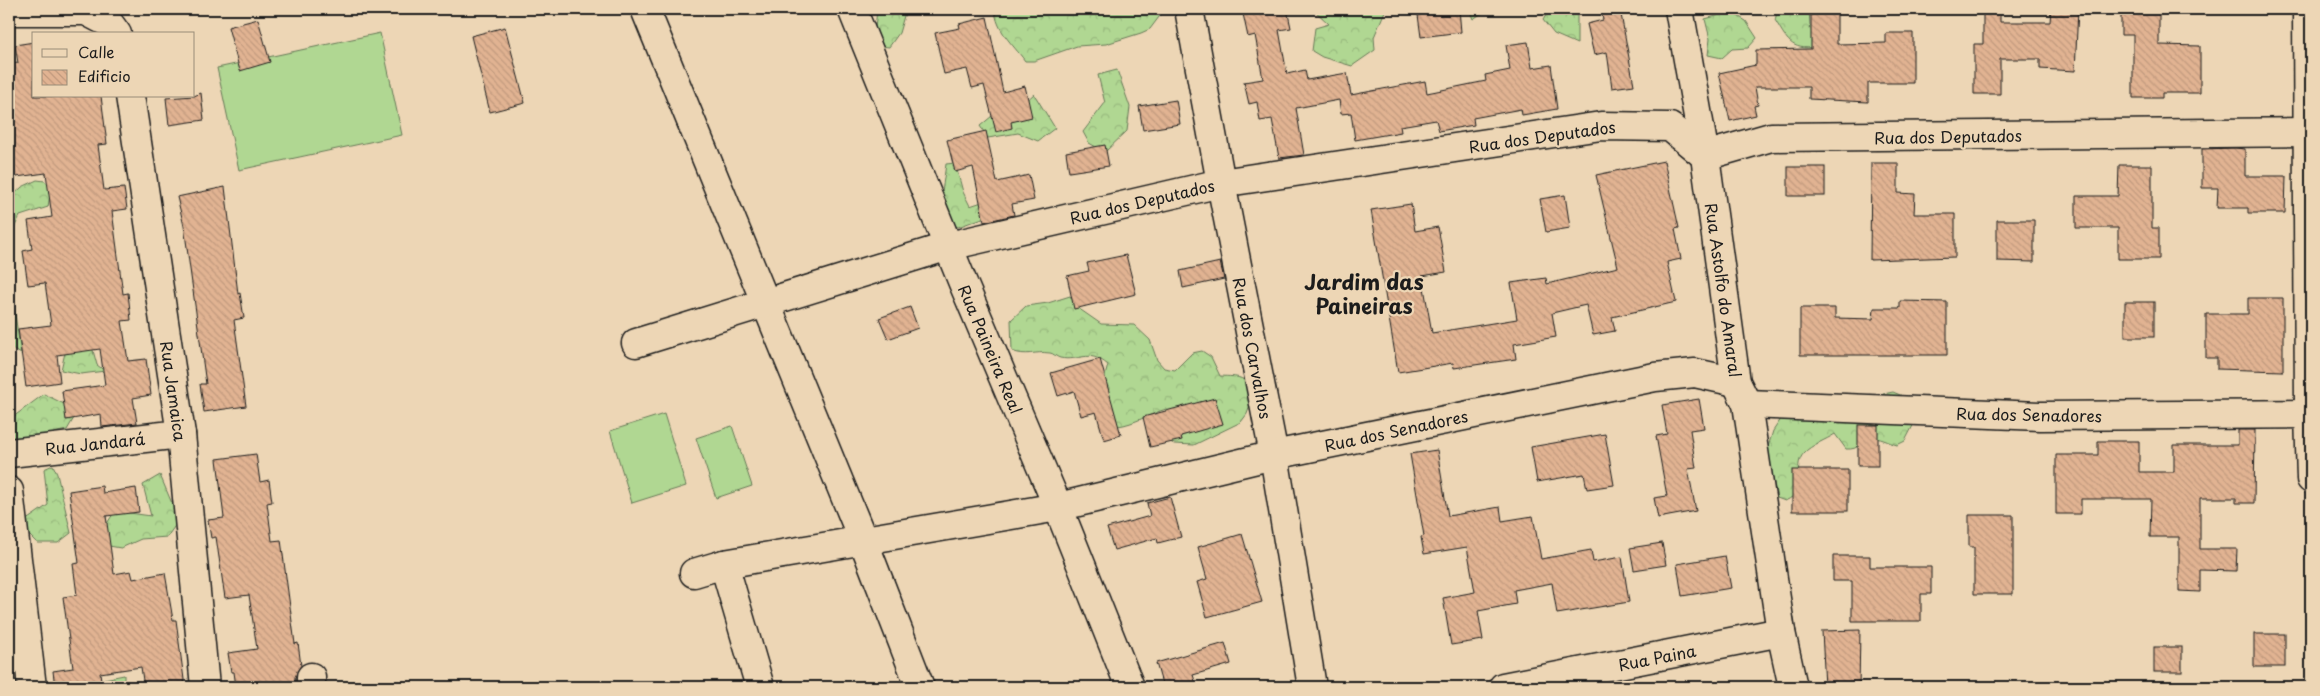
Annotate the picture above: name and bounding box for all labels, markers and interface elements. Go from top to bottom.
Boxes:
legend [32,32,195,98]
text: Calle [78,40,115,63]
text: Edificio [78,64,131,87]
street label: Rua dos Deputados [1467,114,1617,158]
street label: Rua dos Deputados [1874,123,2022,149]
street label: Rua dos Deputados [1067,173,1217,229]
street label: Rua Astolfo do Amaral [1700,201,1748,379]
district label: Jardim das Paineiras [1304,265,1424,321]
street label: Rua dos Carvalhos [1228,275,1278,421]
street label: Rua Paineira Real [953,281,1029,417]
street label: Rua Jamaica [155,339,193,443]
street label: Rua dos Senadores [1956,401,2102,427]
street label: Rua dos Senadores [1322,403,1470,457]
street label: Rua Jandará [44,426,146,460]
street label: Rua Paina [1616,638,1698,676]

